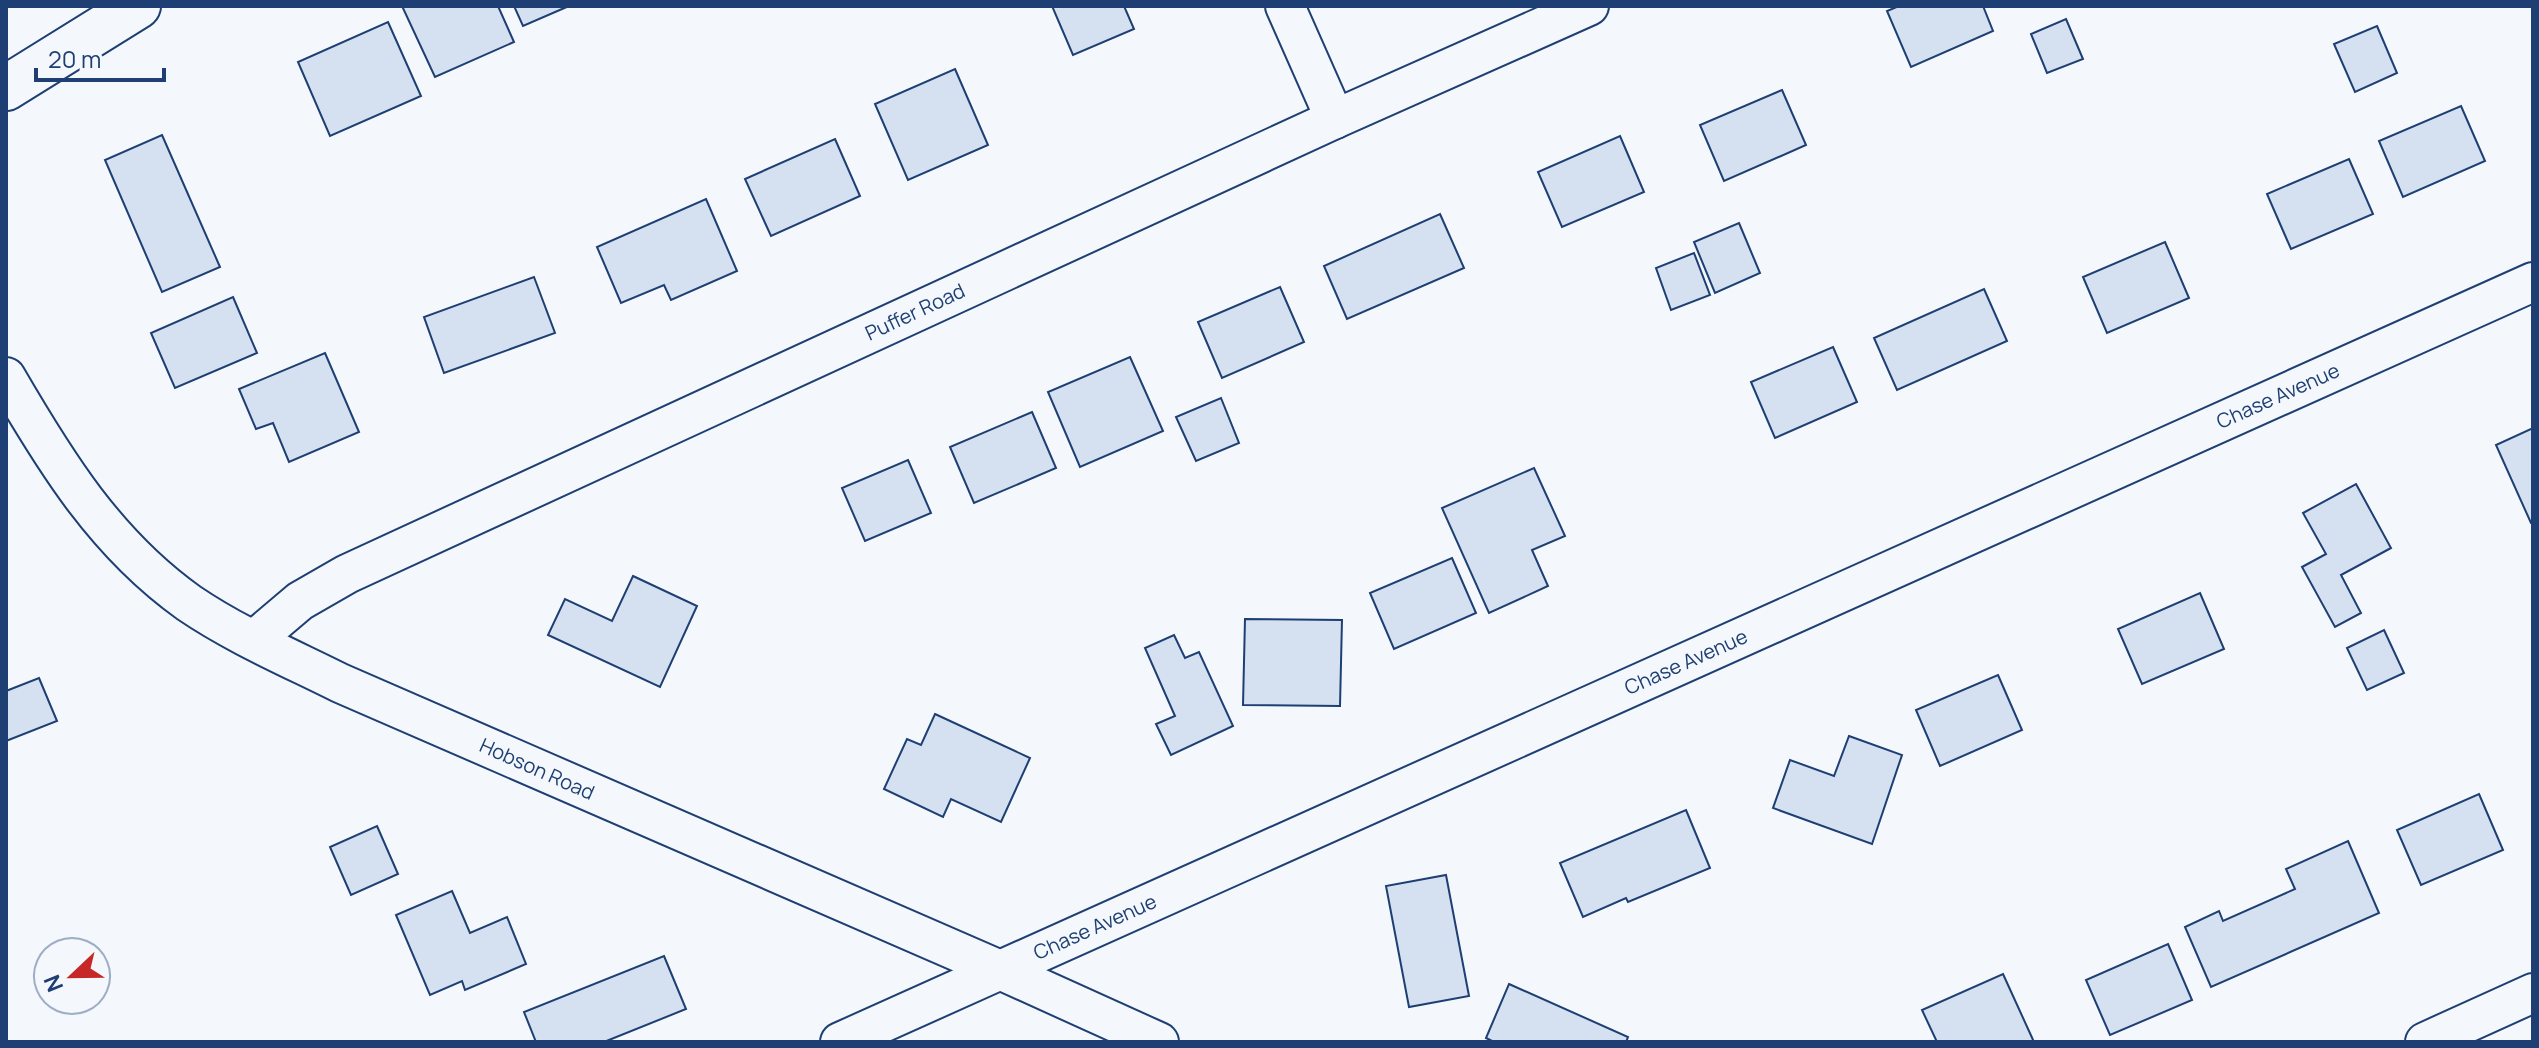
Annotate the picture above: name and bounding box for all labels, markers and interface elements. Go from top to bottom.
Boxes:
scale bar [36,32,164,82]
text: 20 m [48,42,101,75]
street label: Puffer Road [861,277,969,346]
street label: Chase Avenue [2212,356,2344,435]
street label: Chase Avenue [1620,622,1752,701]
street label: Hobson Road [476,731,599,806]
street label: Chase Avenue [1029,887,1161,966]
north arrow [32,936,112,1016]
text: N [37,971,70,996]

